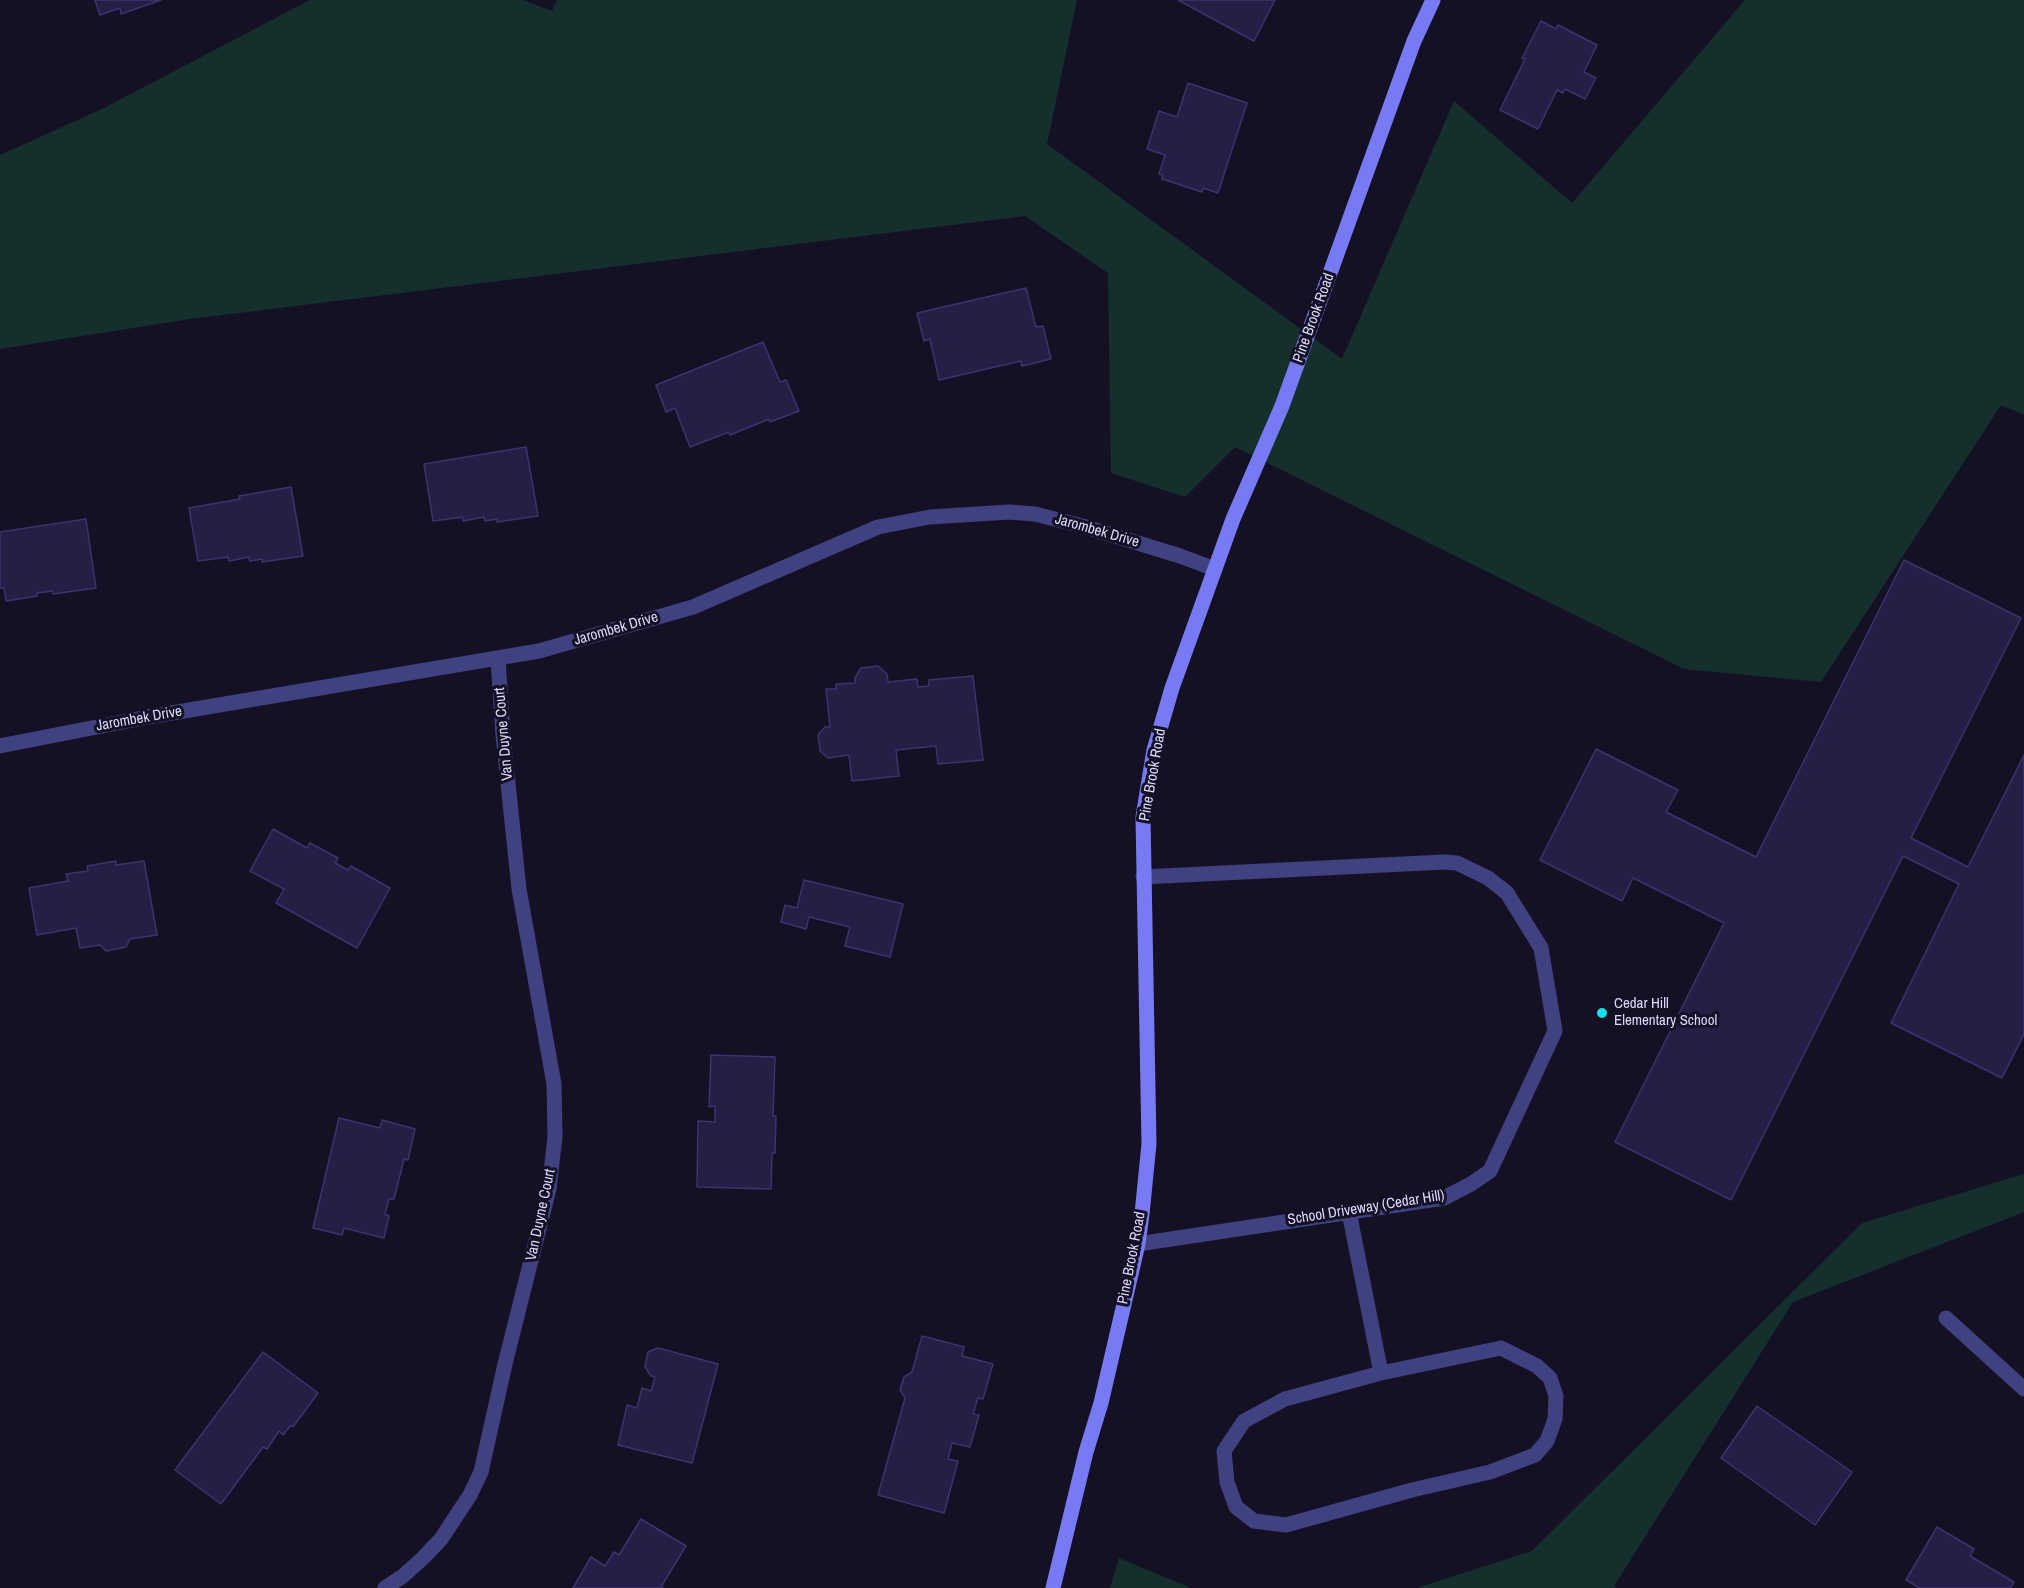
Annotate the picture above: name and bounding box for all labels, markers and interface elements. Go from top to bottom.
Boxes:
street label: Pine Brook Road [1290,271,1338,365]
street label: Jarombek Drive [1053,510,1141,552]
street label: Jarombek Drive [572,608,660,650]
street label: Van Duyne Court [491,687,517,781]
street label: Jarombek Drive [95,703,183,735]
street label: Pine Brook Road [1136,727,1170,823]
place label: Cedar Hill Elementary School [1614,995,1717,1030]
marker: Cedar Hill Elementary School [1595,1006,1609,1020]
street label: Van Duyne Court [522,1167,560,1263]
street label: School Driveway (Cedar Hill) [1286,1187,1446,1229]
street label: Pine Brook Road [1114,1210,1150,1306]

